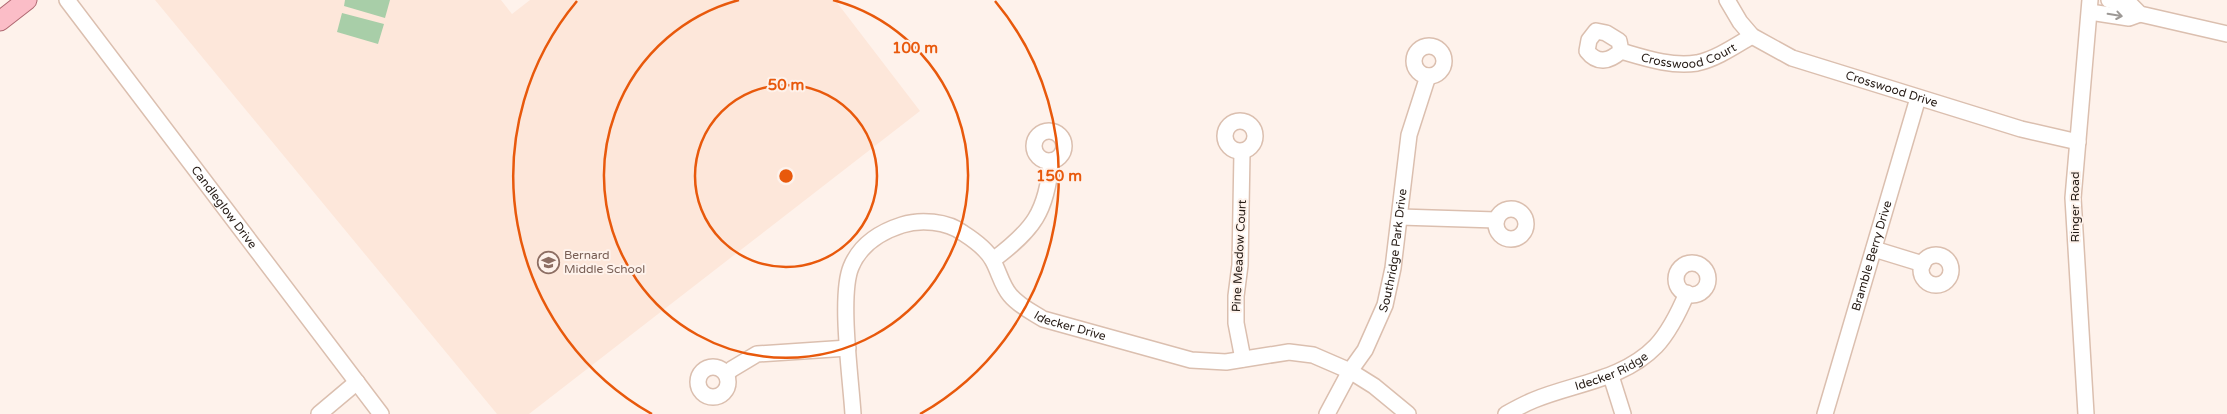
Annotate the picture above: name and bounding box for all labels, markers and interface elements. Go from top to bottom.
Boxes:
one-way arrow [2107,11,2123,21]
text: 100 m [892,39,938,57]
street label: Crosswood Court [1639,40,1739,71]
street label: Crosswood Drive [1844,68,1940,110]
text: 50 m [768,76,804,94]
street label: Candleglow Drive [188,163,260,251]
centre of rings [777,167,795,185]
text: 150 m [1036,167,1082,185]
street label: Ringer Road [2068,171,2082,243]
street label: Southridge Park Drive [1376,188,1410,315]
street label: Pine Meadow Court [1229,199,1249,313]
street label: Bramble Berry Drive [1849,199,1895,313]
place label: Bernard Middle School [564,248,645,276]
school or university icon: Bernard Middle School [536,250,560,274]
street label: Idecker Drive [1031,308,1108,343]
street label: Idecker Ridge [1573,349,1651,393]

